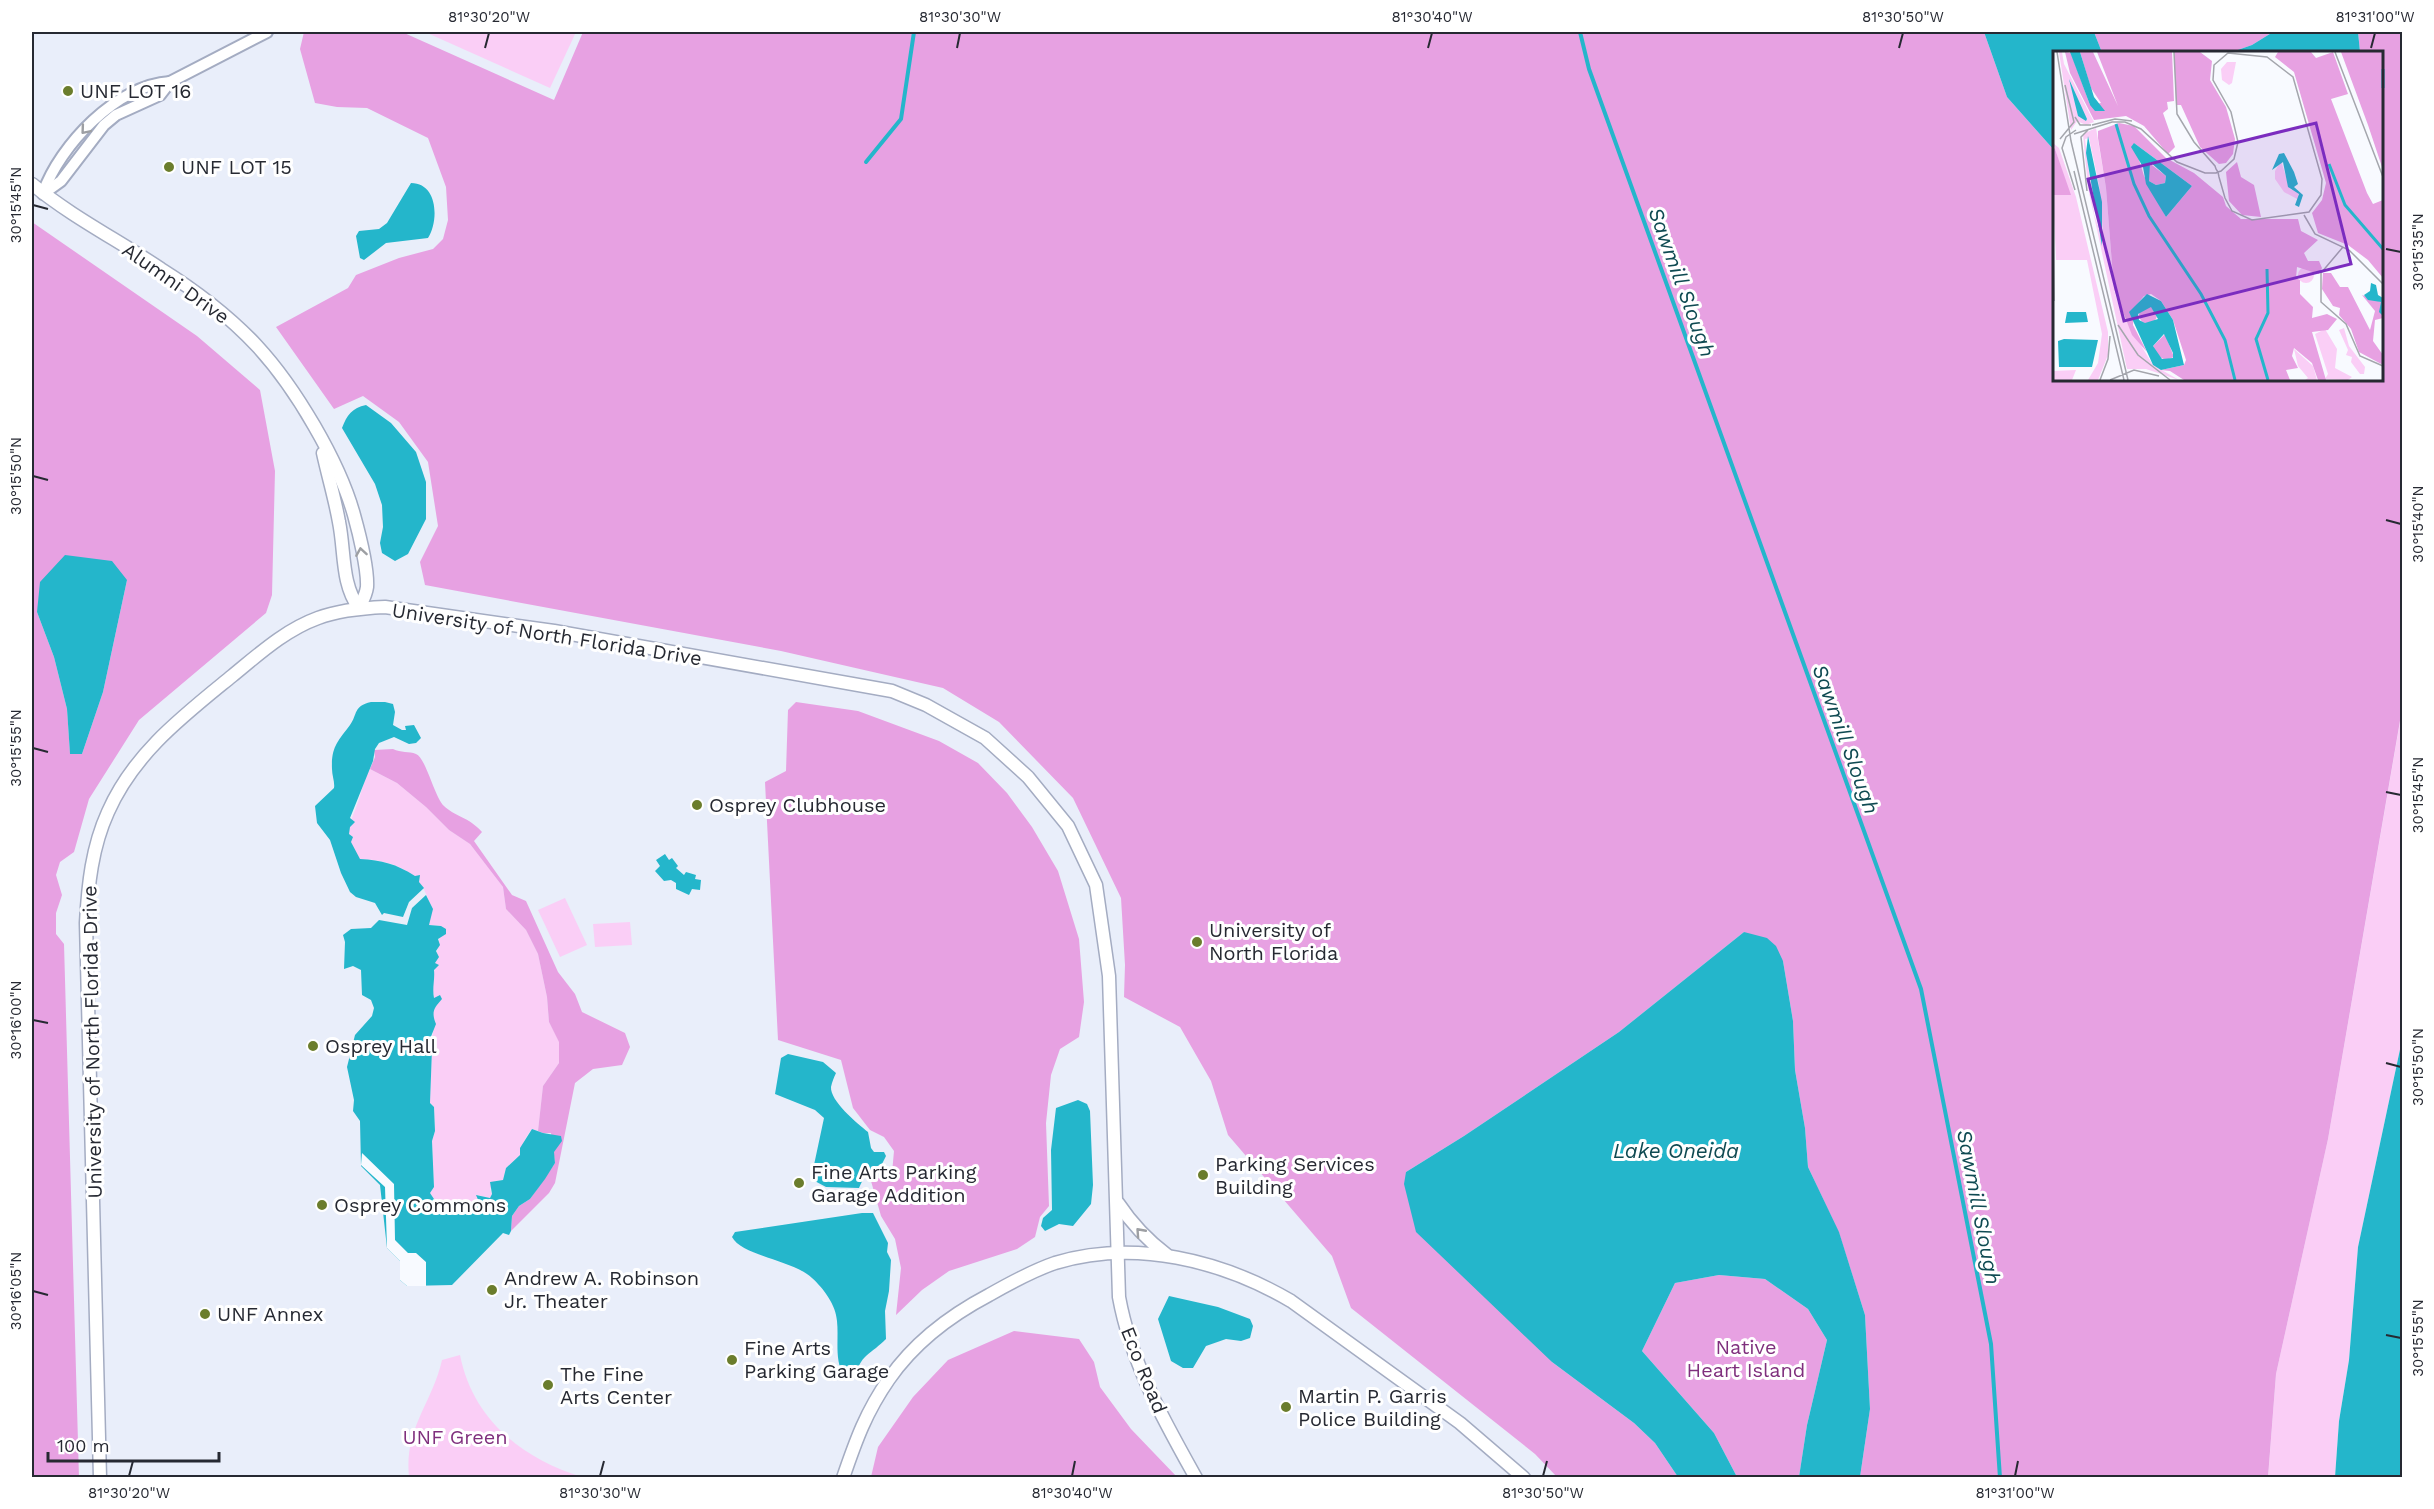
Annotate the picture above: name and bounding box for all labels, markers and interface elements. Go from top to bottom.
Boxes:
text: 81°30'20"W [448,8,530,26]
text: 81°30'30"W [919,8,1001,26]
text: 81°30'40"W [1391,8,1473,26]
text: 81°30'50"W [1862,8,1944,26]
text: 81°31'00"W [2335,8,2415,26]
inset map [2053,51,2383,381]
place label: UNF LOT 16 [80,79,191,103]
marker: UNF LOT 16 [61,84,75,98]
one-way arrow [82,123,93,134]
place label: UNF LOT 15 [181,155,292,179]
marker: UNF LOT 15 [162,160,176,174]
text: 30°15'45"N [7,167,25,243]
water label: Sawmill Slough [1643,204,1721,360]
text: 30°15'35"N [2409,213,2427,291]
street label: Alumni Drive [118,237,234,329]
text: 30°15'50"N [7,437,25,515]
text: 30°15'40"N [2409,485,2427,563]
one-way arrow [355,547,368,557]
street label: University of North Florida Drive [390,598,704,670]
water label: Sawmill Slough [1807,661,1885,817]
text: 30°15'55"N [7,709,25,787]
text: 30°15'45"N [2409,757,2427,833]
place label: Osprey Clubhouse [709,793,886,817]
marker: Osprey Clubhouse [690,798,704,812]
street label: University of North Florida Drive [77,885,107,1199]
place label: University of North Florida [1209,918,1338,965]
marker: University of North Florida [1190,935,1204,949]
text: 30°16'00"N [7,980,25,1060]
text: 30°15'50"N [2409,1028,2427,1106]
place label: Osprey Hall [325,1034,437,1058]
marker: Osprey Hall [306,1039,320,1053]
water label: Sawmill Slough [1952,1127,2006,1287]
water label: Lake Oneida [1613,1138,1739,1163]
place label: Parking Services Building [1215,1152,1375,1199]
place label: Fine Arts Parking Garage Addition [811,1160,977,1207]
marker: Parking Services Building [1196,1168,1210,1182]
marker: Fine Arts Parking Garage Addition [792,1176,806,1190]
place label: Osprey Commons [334,1193,506,1217]
marker: Osprey Commons [315,1198,329,1212]
one-way arrow [1136,1228,1147,1239]
text: 30°16'05"N [7,1252,25,1330]
place label: Andrew A. Robinson Jr. Theater [504,1266,699,1313]
marker: Andrew A. Robinson Jr. Theater [485,1283,499,1297]
text: 30°15'55"N [2409,1299,2427,1377]
place label: UNF Annex [217,1302,323,1326]
marker: UNF Annex [198,1307,212,1321]
street label: Eco Road [1116,1323,1172,1417]
park label: Native Heart Island [1687,1335,1805,1382]
place label: Fine Arts Parking Garage [744,1336,889,1383]
marker: Fine Arts Parking Garage [725,1353,739,1367]
place label: The Fine Arts Center [560,1362,672,1409]
marker: The Fine Arts Center [541,1378,555,1392]
place label: Martin P. Garris Police Building [1298,1384,1447,1431]
marker: Martin P. Garris Police Building [1279,1400,1293,1414]
scale bar [48,1425,219,1463]
park label: UNF Green [402,1425,508,1449]
text: 100 m [57,1435,110,1456]
text: 81°30'20"W [88,1484,170,1502]
text: 81°30'30"W [559,1484,641,1502]
text: 81°30'40"W [1031,1484,1113,1502]
text: 81°30'50"W [1502,1484,1584,1502]
text: 81°31'00"W [1975,1484,2055,1502]

